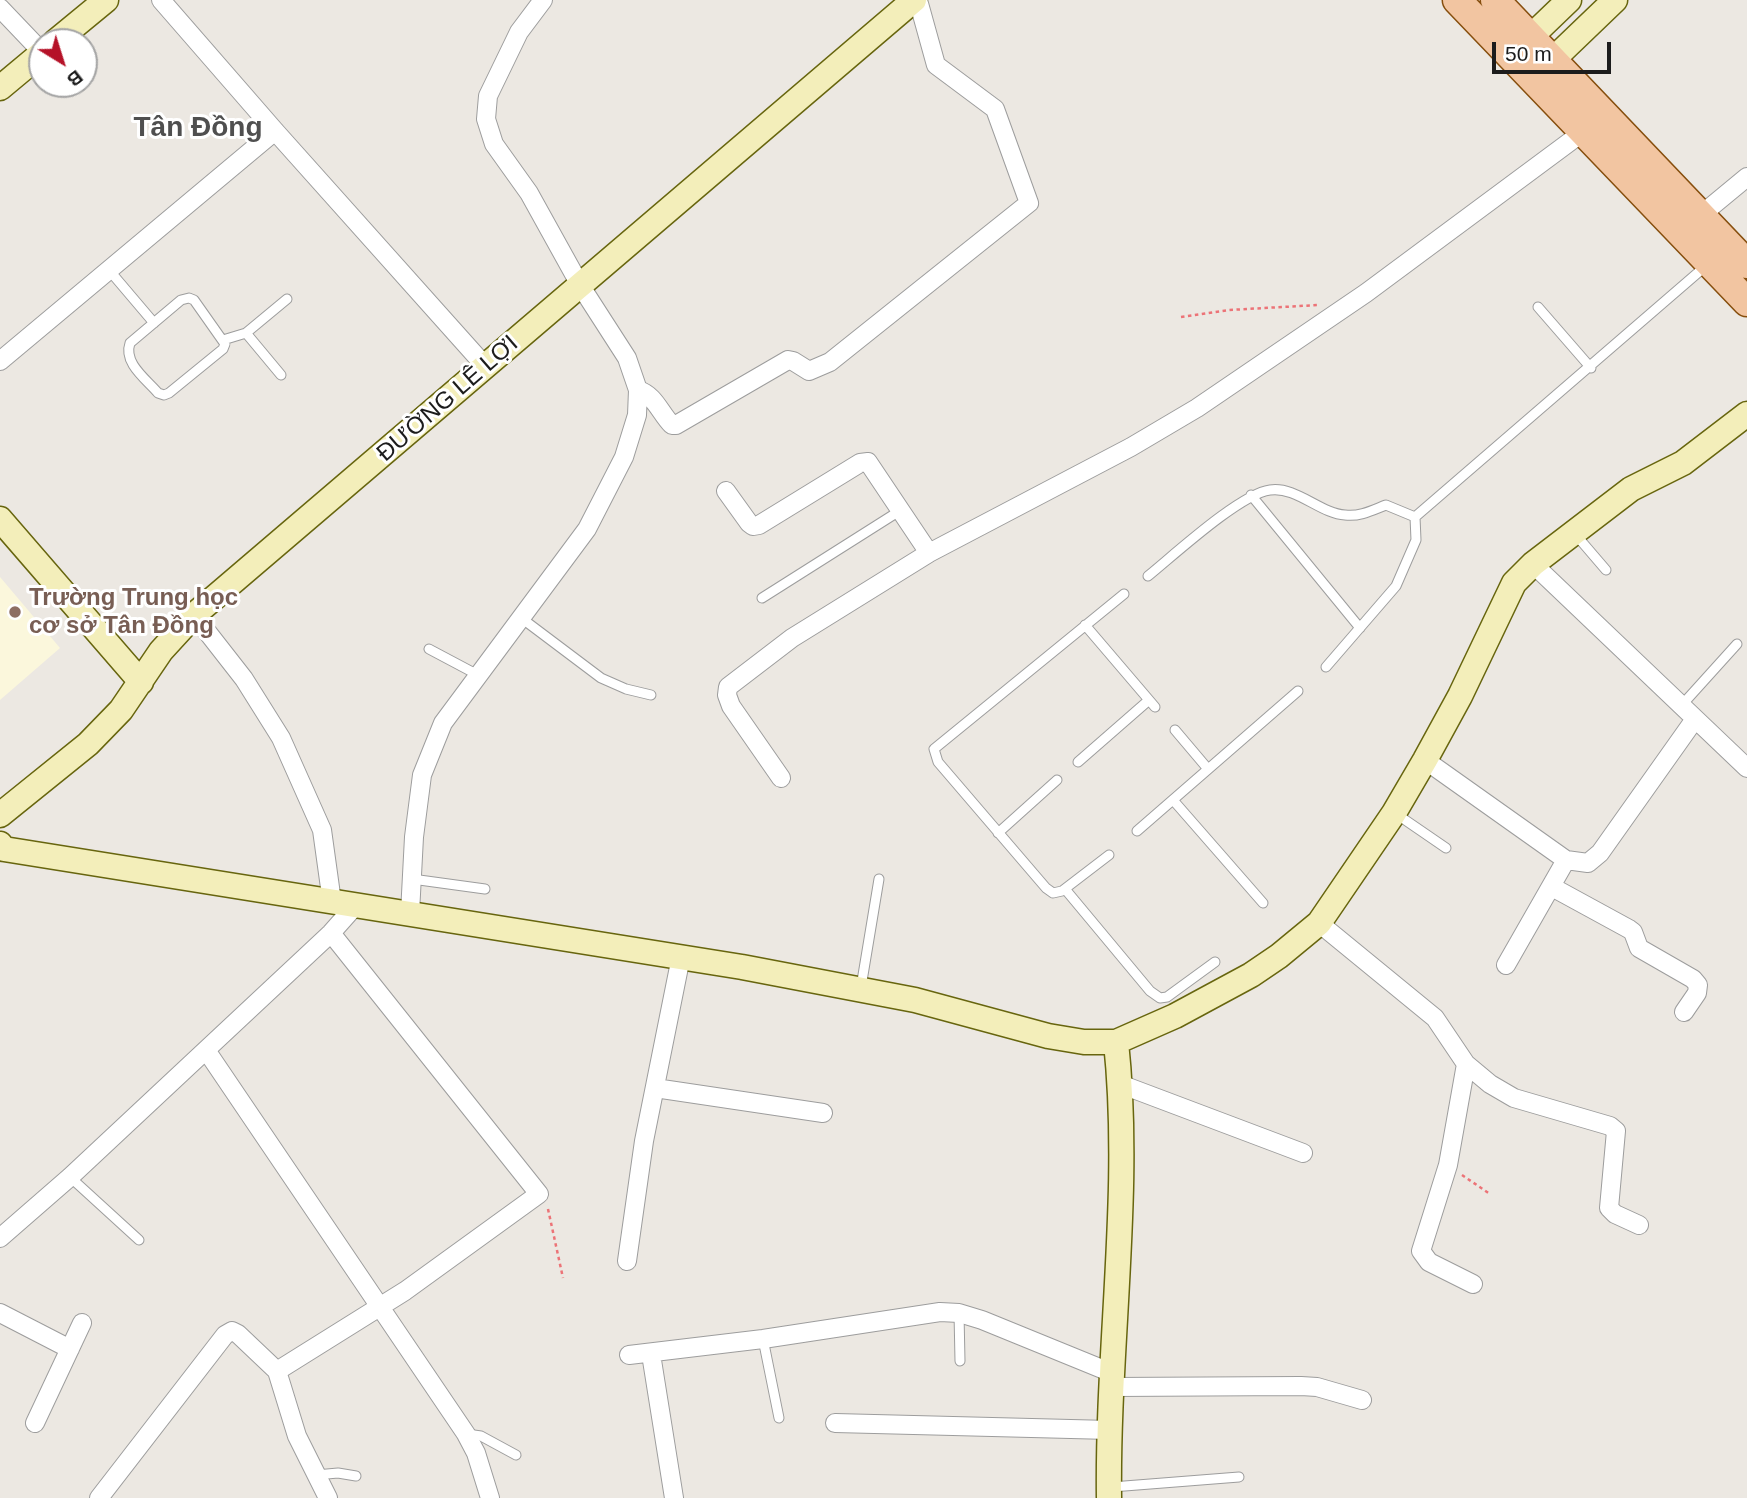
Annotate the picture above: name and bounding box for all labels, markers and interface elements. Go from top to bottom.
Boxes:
north arrow [28,28,98,98]
scale bar [1495,28,1614,72]
text: 50 m [1505,42,1552,65]
text: B [63,66,87,91]
district label: Tân Đồng [133,111,263,145]
street label: ĐƯỜNG LÊ LỢI [372,330,524,468]
place label: Trường Trung học cơ sở Tân Đồng [29,584,238,640]
marker: Trường Trung học cơ sở Tân Đồng [7,604,23,620]

